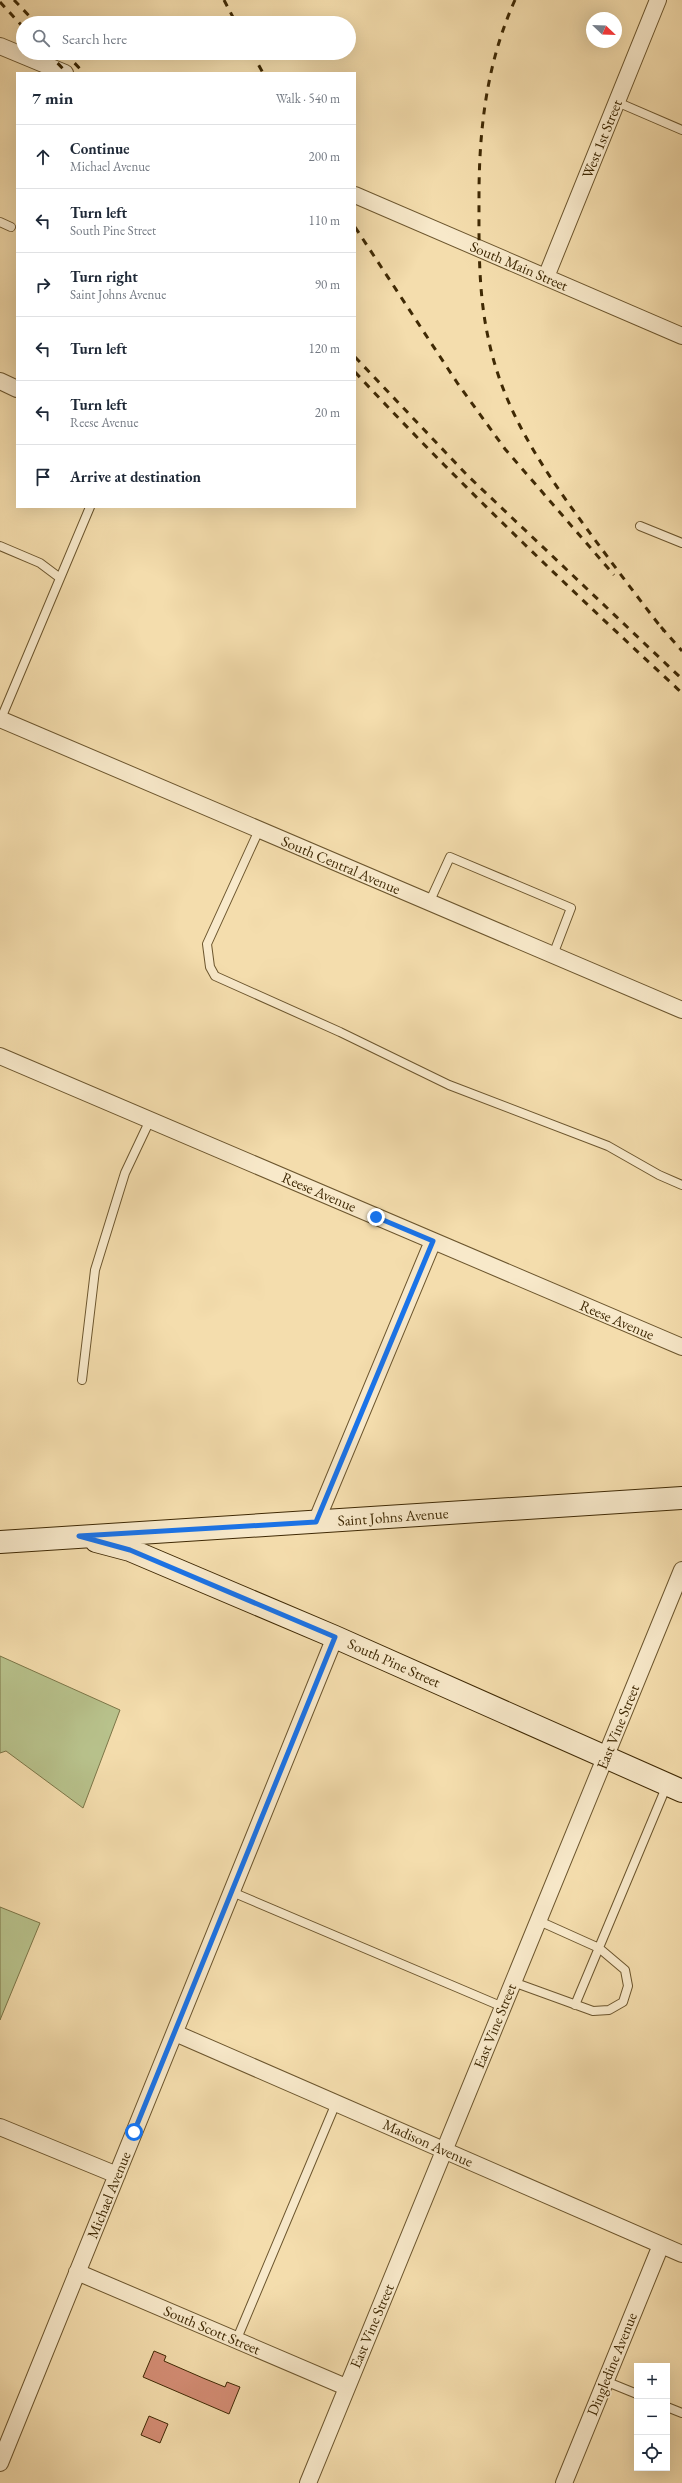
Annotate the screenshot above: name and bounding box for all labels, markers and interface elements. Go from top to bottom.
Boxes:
north arrow [586,12,622,48]
search box [16,16,356,60]
icon: search [30,27,52,49]
text: Search here [62,29,127,48]
text: 7 min [32,87,73,109]
text: Walk · 540 m [276,90,340,107]
street label: West 1st Street [577,96,626,181]
text: Continue [70,139,130,158]
icon: ahead [32,146,54,168]
text: 200 m [309,148,340,165]
text: Michael Avenue [70,158,150,175]
text: Turn left [70,203,127,222]
icon: left [32,210,54,232]
text: 110 m [309,212,340,229]
text: South Pine Street [70,222,156,239]
street label: South Main Street [467,236,571,295]
text: Turn right [70,267,138,286]
icon: right [32,274,54,296]
text: 90 m [315,276,340,293]
text: Saint Johns Avenue [70,286,166,303]
icon: left [32,338,54,360]
text: Turn left [70,339,127,358]
text: 120 m [309,340,340,357]
text: Turn left [70,395,127,414]
icon: left [32,402,54,424]
text: 20 m [315,404,340,421]
text: Reese Avenue [70,414,138,431]
icon: arrive [32,466,54,488]
text: Arrive at destination [70,467,201,486]
street label: South Central Avenue [279,831,404,898]
street label: Reese Avenue [279,1167,359,1216]
route end [367,1208,385,1226]
street label: Reese Avenue [577,1295,657,1344]
street label: Saint Johns Avenue [337,1503,449,1530]
street label: South Pine Street [345,1634,444,1692]
street label: East Vine Street [592,1681,643,1772]
street label: East Vine Street [469,1980,520,2071]
street label: Madison Avenue [380,2114,476,2171]
route start [125,2123,143,2141]
street label: Michael Avenue [82,2148,135,2241]
street label: East Vine Street [345,2280,398,2371]
street label: South Scott Street [161,2301,264,2359]
street label: Dingledine Avenue [582,2309,641,2418]
map controls [634,2363,670,2471]
button: + [634,2363,670,2399]
button: − [634,2399,670,2435]
button: locate [634,2435,670,2471]

